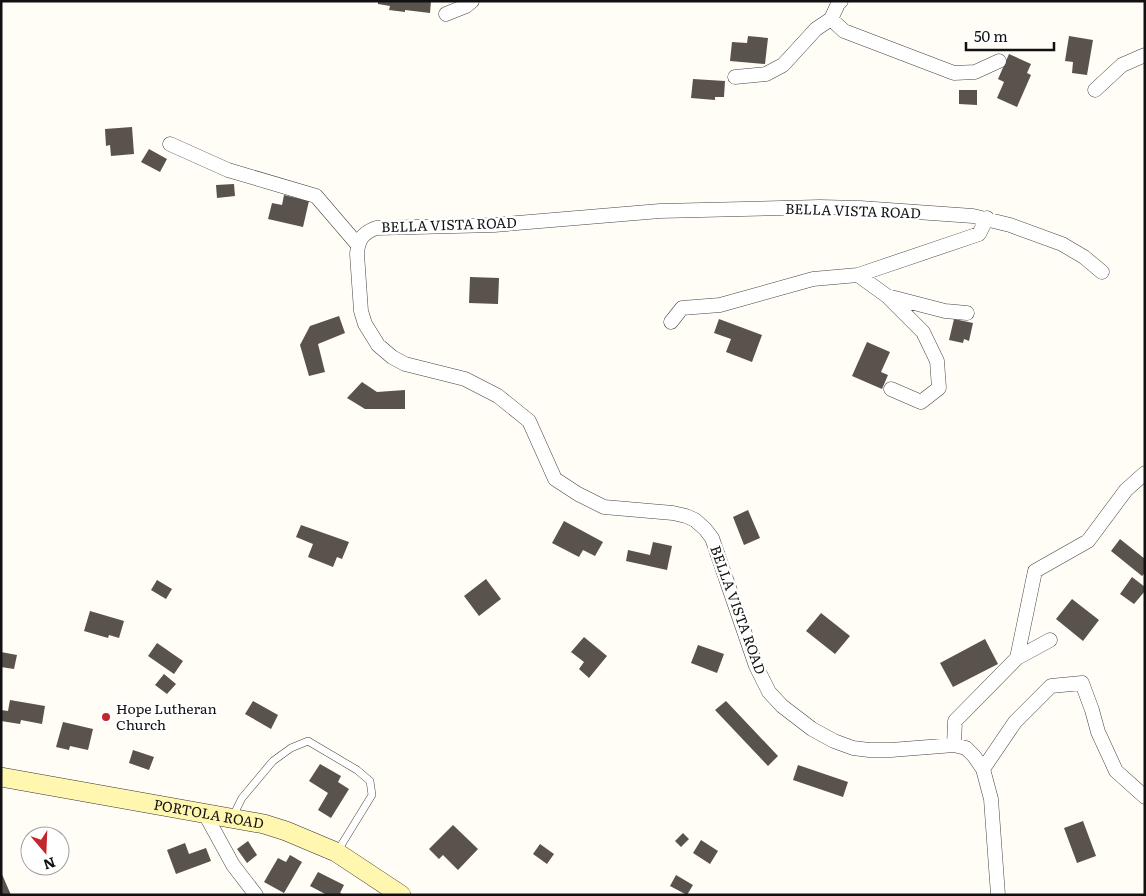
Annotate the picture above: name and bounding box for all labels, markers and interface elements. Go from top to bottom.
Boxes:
scale bar [966,20,1054,52]
text: 50 m [974,24,1008,47]
street label: BELLA VISTA ROAD [785,198,922,222]
street label: BELLA VISTA ROAD [381,212,517,236]
street label: BELLA VISTA ROAD [706,542,772,677]
place label: Hope Lutheran Church [116,698,217,734]
marker: Hope Lutheran Church [100,711,112,723]
street label: PORTOLA ROAD [152,793,266,833]
north arrow [20,826,70,876]
text: N [41,853,58,876]

